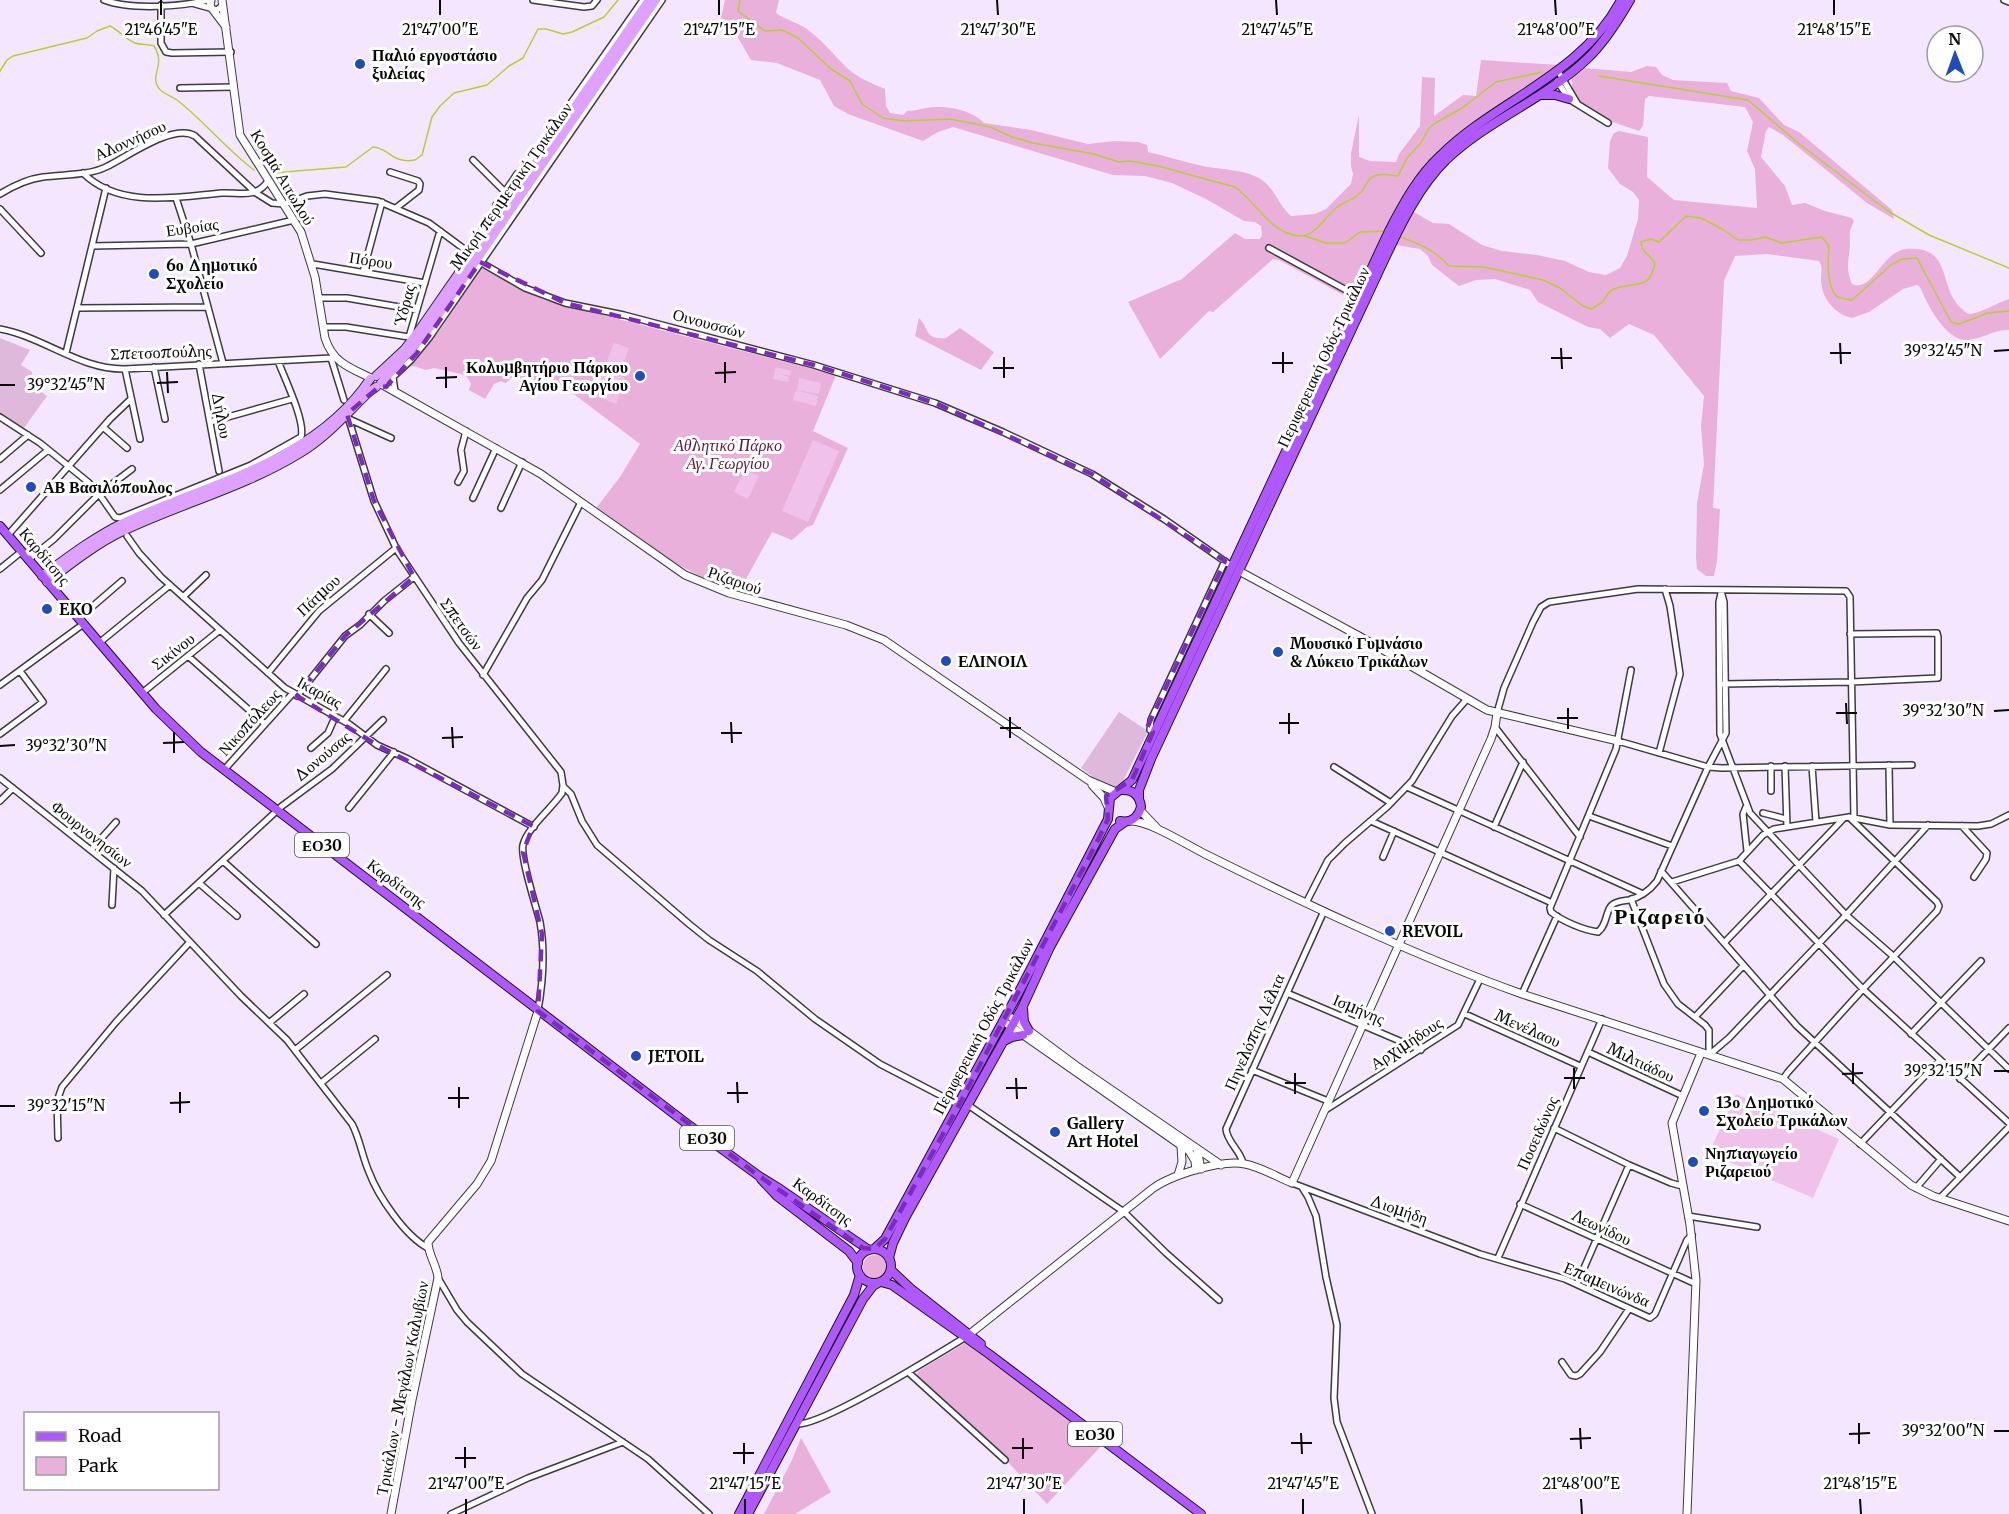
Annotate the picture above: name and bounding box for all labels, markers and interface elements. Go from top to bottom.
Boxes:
text: 21°46'45"E [125,20,198,39]
text: 21°47'00"E [402,20,478,39]
text: 21°47'15"E [683,20,755,39]
text: 21°47'30"E [961,20,1036,39]
text: 21°47'45"E [1241,20,1313,39]
text: 21°48'00"E [1517,20,1595,39]
text: 21°48'15"E [1797,20,1871,39]
north arrow [1925,24,1985,84]
text: N [1948,29,1962,49]
place label: Παλιό εργοστάσιο ξυλείας [372,45,497,83]
marker: Παλιό εργοστάσιο ξυλείας [353,57,367,71]
street label: Μικρή περιμετρική Τρικάλων [446,98,576,274]
street label: Αλοννήσου [91,115,169,165]
street label: Κοσμά Αιτωλού [247,125,320,229]
street label: Ευβοίας [164,213,220,241]
street label: Πόρου [348,247,394,273]
place label: 6ο Δημοτικό Σχολείο [166,255,257,293]
street label: Περιφερειακή Οδός Τρικάλων [1272,264,1374,450]
marker: 6ο Δημοτικό Σχολείο [147,267,161,281]
street label: Ύδρας [389,282,419,329]
street label: Οινουσσών [671,304,747,342]
street label: Σπετσοπούλης [110,340,213,364]
text: 39°32'45"N [1904,341,1983,360]
place label: Κολυμβητήριο Πάρκου Αγίου Γεωργίου [466,357,628,395]
marker: Κολυμβητήριο Πάρκου Αγίου Γεωργίου [633,369,647,383]
text: 39°32'45"N [27,375,106,394]
street label: Δήλου [208,390,236,440]
park label: Αθλητικό Πάρκο Αγ. Γεωργίου [673,435,782,473]
place label: ΑΒ Βασιλόπουλος [43,477,172,497]
marker: ΑΒ Βασιλόπουλος [24,480,38,494]
street label: Καρδίτσης [15,523,75,589]
street label: Ριζαριού [705,561,765,599]
street label: Πάτμου [292,570,344,620]
street label: Σπετσών [436,594,488,654]
place label: EKO [59,599,93,619]
marker: EKO [40,602,54,616]
street label: Σικίνου [147,628,199,674]
place label: Μουσικό Γυμνάσιο & Λύκειο Τρικάλων [1290,633,1428,671]
marker: Μουσικό Γυμνάσιο & Λύκειο Τρικάλων [1271,645,1285,659]
place label: ΕΛΙΝΟΙΛ [958,651,1028,671]
marker: ΕΛΙΝΟΙΛ [939,654,953,668]
street label: Ικαρίας [294,671,347,713]
street label: Νικοπόλεως [214,684,285,760]
text: 39°32'30"N [1902,701,1984,720]
street label: Δονούσας [289,726,355,786]
text: 39°32'30"N [25,736,107,755]
street label: Φουρνονησίων [48,796,136,872]
road number: ΕΟ30 [295,833,349,857]
street label: Καρδίτσης [363,854,431,912]
district label: Ριζαρειό [1614,902,1706,930]
place label: REVOIL [1402,921,1463,941]
marker: REVOIL [1383,924,1397,938]
street label: Περιφερειακή Οδός Τρικάλων [928,934,1038,1118]
street label: Πηνελόπης Δέλτα [1219,970,1289,1093]
street label: Ισμήνης [1330,989,1388,1029]
street label: Μενέλαου [1492,1005,1564,1051]
street label: Αρχιμήδους [1366,1012,1446,1074]
street label: Μιλτιάδου [1604,1038,1678,1086]
place label: JETOIL [647,1046,704,1066]
marker: JETOIL [629,1049,643,1063]
text: 39°32'15"N [1904,1061,1983,1080]
street label: Ποσειδώνος [1512,1092,1562,1173]
place label: 13ο Δημοτικό Σχολείο Τρικάλων [1716,1092,1847,1130]
text: 39°32'15"N [27,1096,106,1115]
marker: 13ο Δημοτικό Σχολείο Τρικάλων [1697,1104,1711,1118]
place label: Gallery Art Hotel [1066,1113,1138,1151]
marker: Gallery Art Hotel [1048,1125,1062,1139]
road number: ΕΟ30 [680,1126,734,1150]
place label: Νηπιαγωγείο Ριζαρειού [1705,1143,1798,1181]
marker: Νηπιαγωγείο Ριζαρειού [1686,1155,1700,1169]
street label: Καρδίτσης [789,1173,857,1230]
street label: Διομήδη [1367,1190,1431,1228]
street label: Λεωνίδου [1568,1204,1635,1249]
street label: Επαμεινώνδα [1561,1257,1654,1311]
street label: Τρικάλων - Μεγάλων Καλυβίων [371,1279,433,1497]
legend [24,1412,219,1490]
text: 39°32'00"N [1902,1421,1985,1440]
road number: ΕΟ30 [1068,1422,1122,1446]
text: Road [78,1424,122,1447]
text: Park [78,1454,119,1477]
text: 21°47'00"E [428,1474,504,1493]
text: 21°47'15"E [709,1474,781,1493]
text: 21°47'30"E [987,1474,1062,1493]
text: 21°47'45"E [1267,1474,1339,1493]
text: 21°48'00"E [1542,1474,1620,1493]
text: 21°48'15"E [1823,1474,1897,1493]

